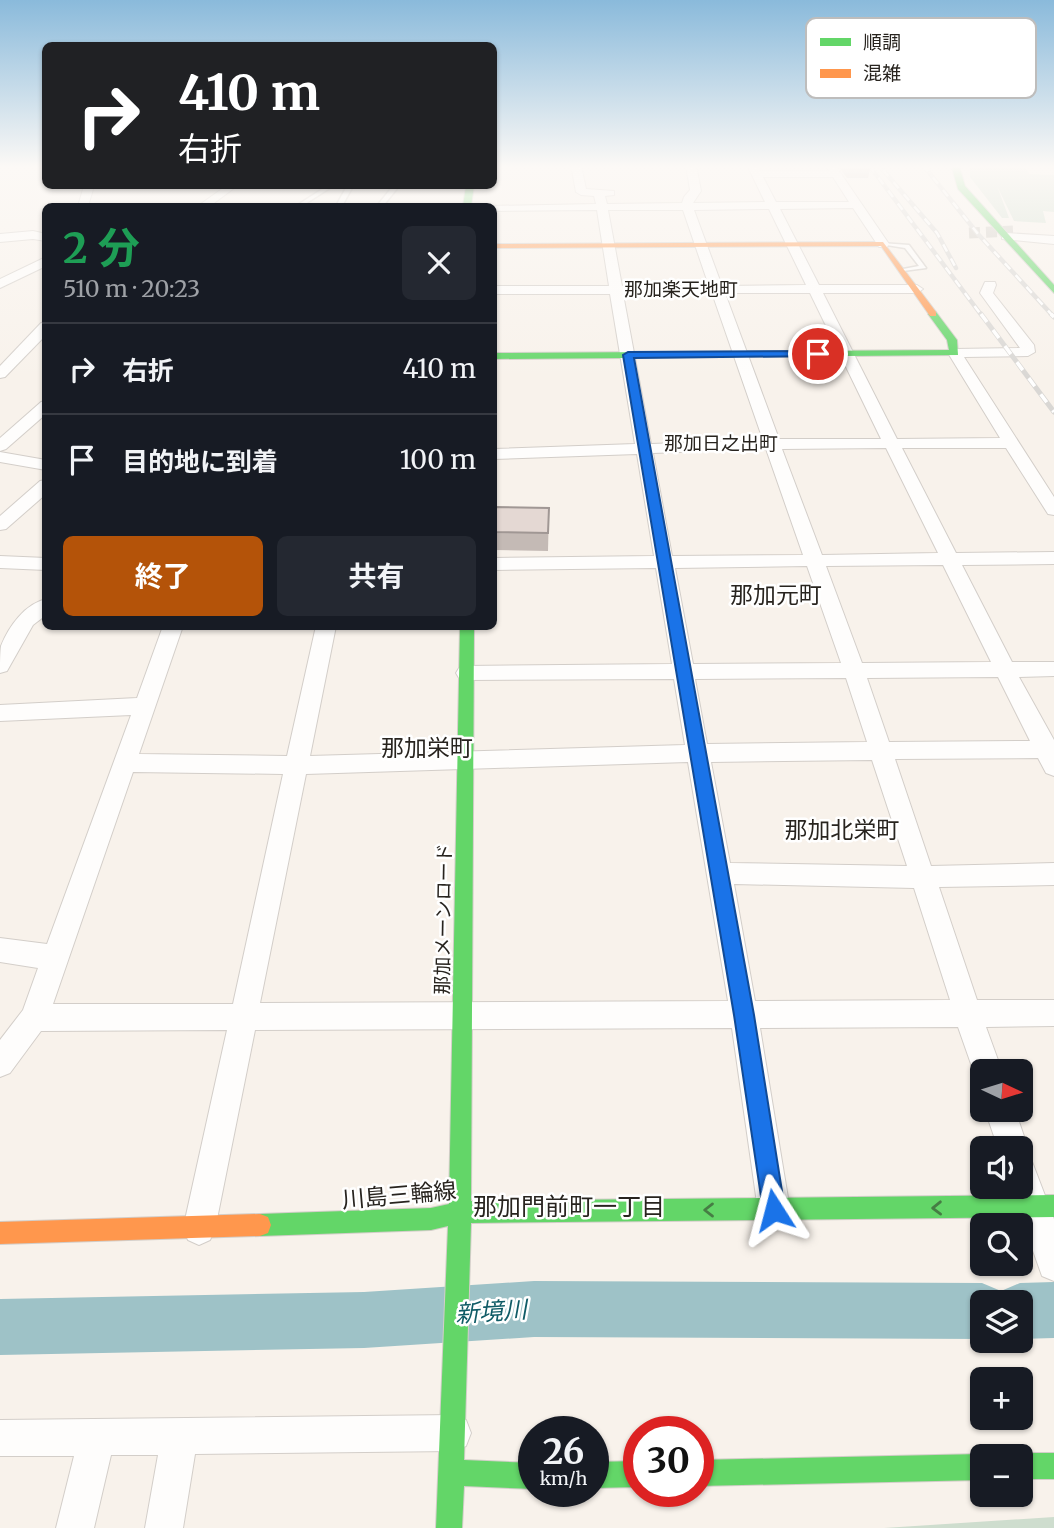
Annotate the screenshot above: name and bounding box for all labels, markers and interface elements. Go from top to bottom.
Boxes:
legend [806,18,1036,98]
text: 順調 [863,30,901,54]
text: 混雑 [863,61,901,85]
text: 410 m [178,62,320,123]
icon: right [63,70,154,161]
text: 右折 [178,129,242,169]
text: 2 分 [63,222,140,274]
button: close [402,226,476,300]
text: 510 m · 20:23 [63,274,200,303]
district label: 那加楽天地町 [624,277,738,301]
pin [788,324,848,384]
icon: arrive [799,335,837,373]
icon: right [63,350,101,388]
text: 410 m [402,352,476,385]
text: 右折 [122,354,174,387]
district label: 那加日之出町 [664,431,778,455]
icon: arrive [63,441,101,479]
text: 100 m [400,443,476,476]
text: 目的地に到着 [122,445,278,478]
button: 終了 [63,536,263,616]
button: 共有 [277,536,476,616]
district label: 那加元町 [730,580,822,609]
district label: 那加栄町 [381,733,473,762]
district label: 那加北栄町 [785,815,900,844]
street label: 那加メーンロード [430,843,456,995]
north arrow [970,1059,1032,1122]
map controls [970,1059,1033,1507]
button: sound [970,1136,1033,1199]
position arrow [737,1173,811,1247]
street label: 川島三輪線 [340,1175,458,1214]
district label: 那加門前町一丁目 [473,1191,665,1222]
one-way arrow [931,1200,942,1215]
one-way arrow [704,1202,714,1218]
button: search [970,1213,1033,1276]
button: layers [970,1290,1033,1353]
water label: 新境川 [454,1293,531,1329]
button: + [970,1367,1033,1430]
speed limit sign: 30 [623,1416,714,1507]
text: 26 [543,1430,584,1474]
button: − [970,1444,1033,1507]
text: km/h [540,1467,587,1490]

